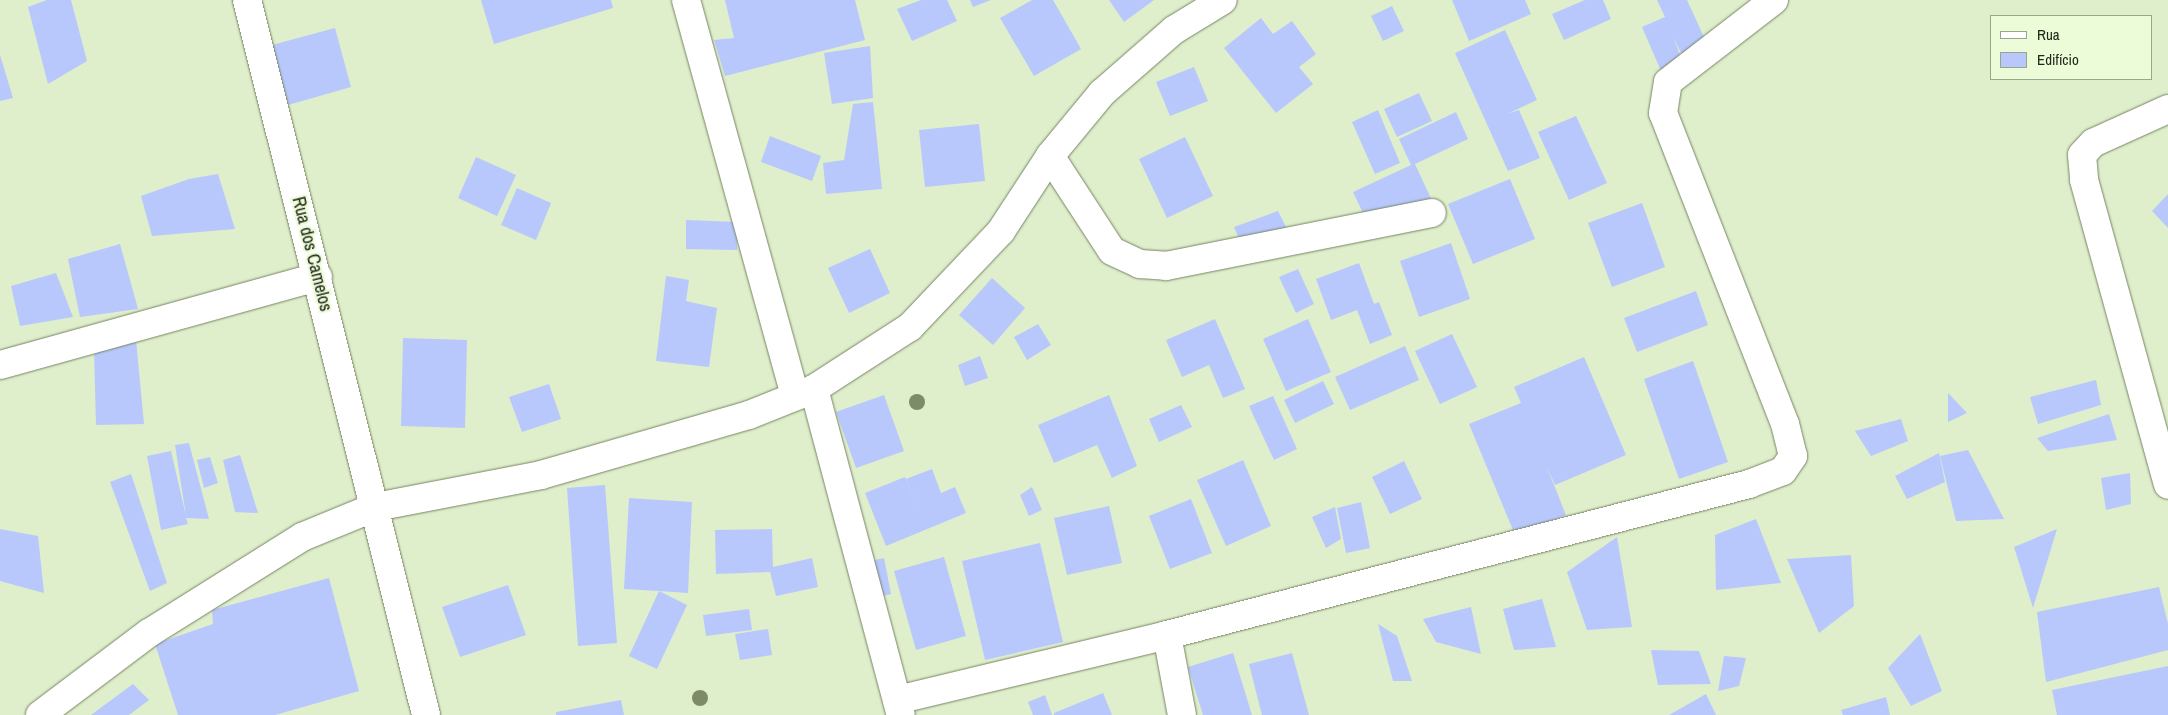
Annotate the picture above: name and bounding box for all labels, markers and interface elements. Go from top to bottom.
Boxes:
legend [1990,15,2153,80]
text: Rua [2037,24,2060,45]
text: Edifício [2037,49,2079,70]
street label: Rua dos Camelos [287,194,337,314]

